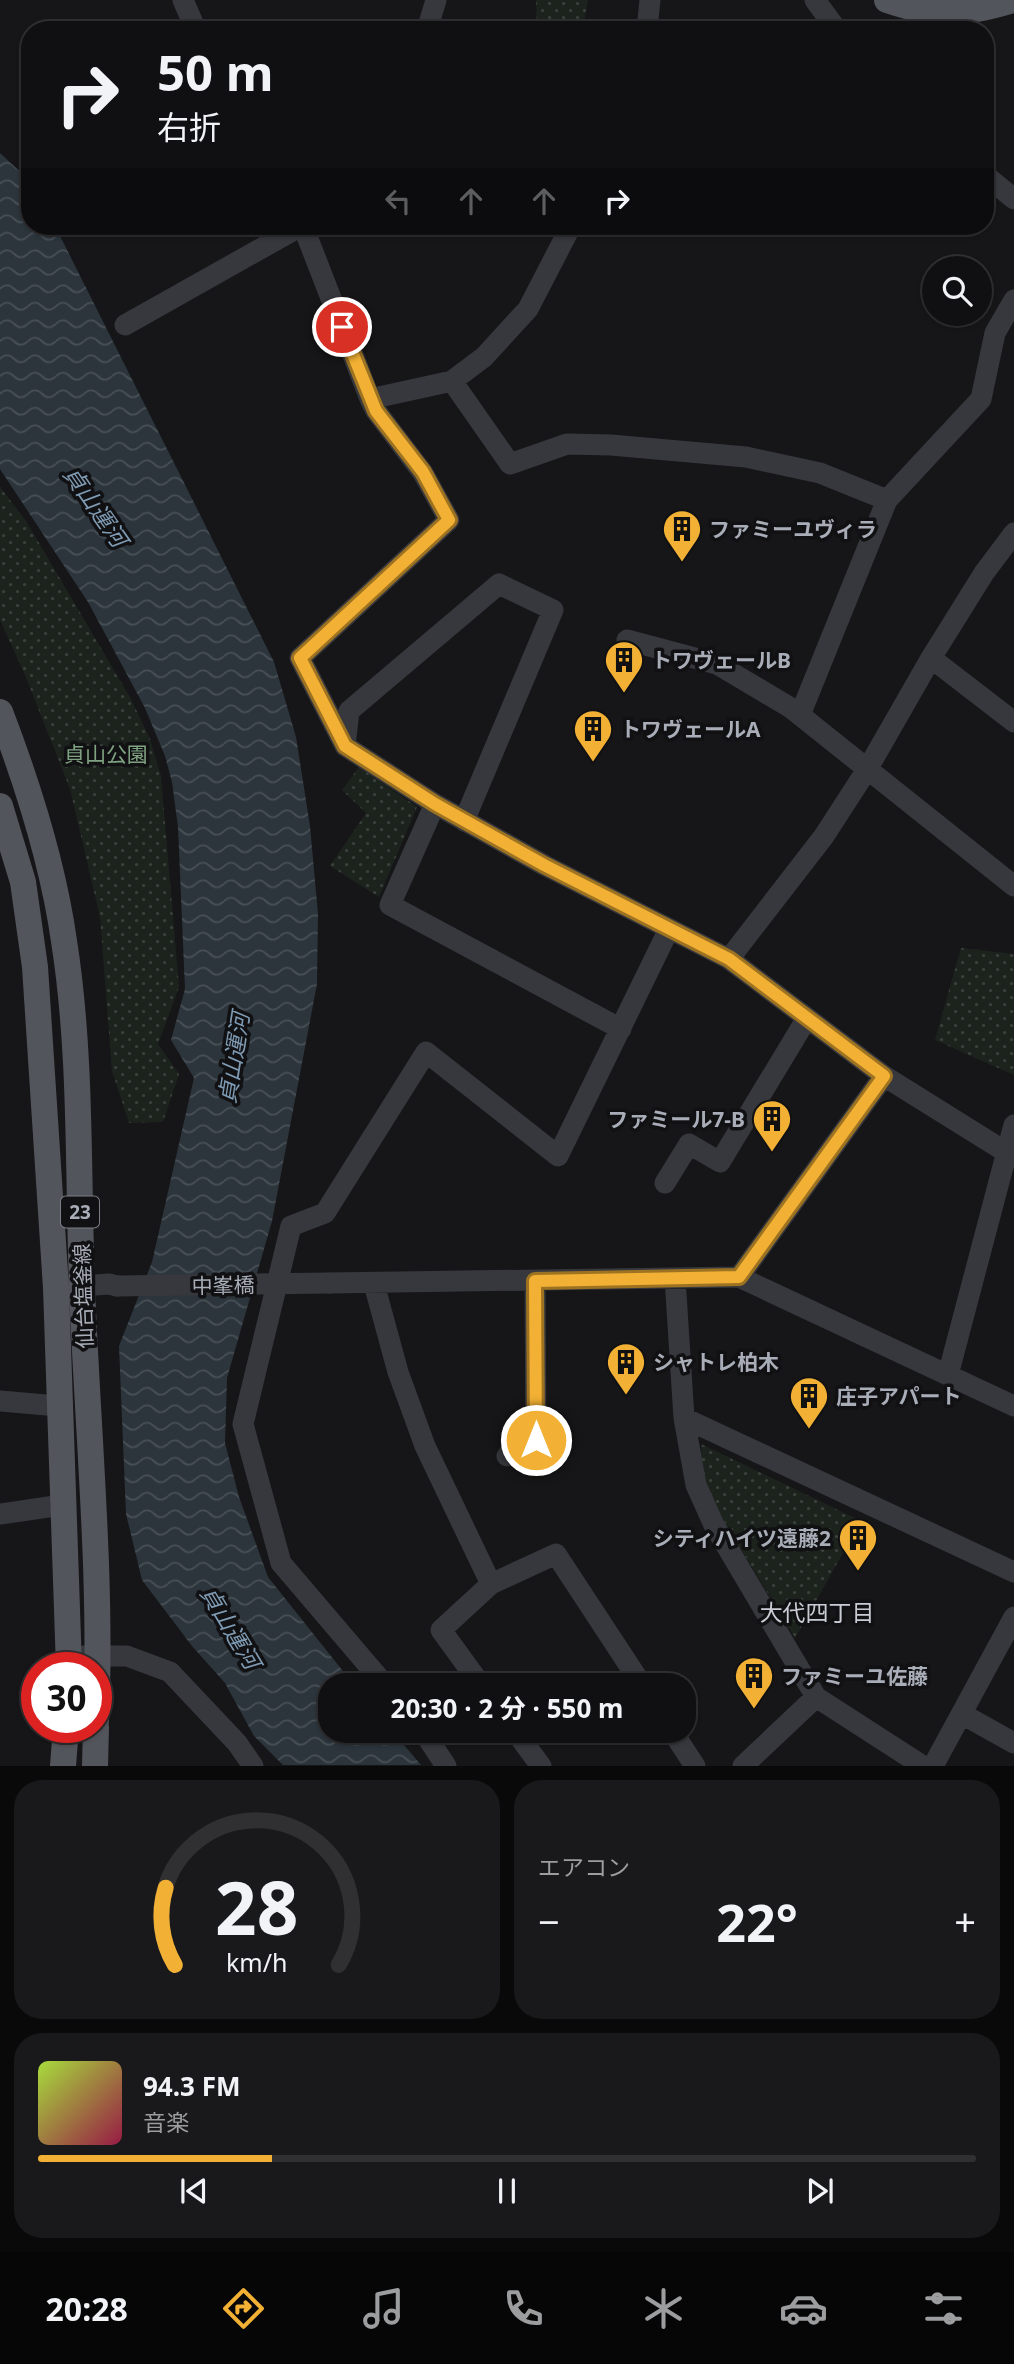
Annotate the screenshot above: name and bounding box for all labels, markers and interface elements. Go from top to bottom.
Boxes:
text: 50 m [157,39,274,105]
icon: right [42,49,133,140]
text: 右折 [157,105,221,148]
icon: left [379,182,417,220]
icon: ahead [452,182,490,220]
icon: ahead [525,182,563,220]
icon: right [598,182,636,220]
map controls [922,256,992,326]
button: search [922,256,992,326]
pin [312,297,372,357]
icon: arrive [323,308,361,346]
water label: 貞山運河 [57,459,138,556]
building icon: ファミーユヴィラ [661,508,703,563]
place label: ファミーユヴィラ [709,515,877,543]
building icon: トワヴェールB [603,639,645,694]
place label: トワヴェールB [651,646,791,674]
building icon: トワヴェールA [572,708,614,763]
place label: トワヴェールA [620,715,761,743]
park label: 貞山公園 [64,740,148,768]
water label: 貞山運河 [210,1006,257,1106]
building icon: ファミール7-B [751,1098,793,1153]
place label: ファミール7-B [607,1105,745,1133]
road number: 23 [61,1196,99,1228]
street label: 仙台塩釜線 [67,1243,99,1349]
street label: 中峯橋 [191,1270,255,1300]
building icon: シャトレ柏木 [605,1341,647,1396]
place label: シャトレ柏木 [653,1348,779,1376]
building icon: 庄子アパート [788,1375,830,1430]
place label: 庄子アパート [836,1382,962,1410]
position arrow [499,1403,573,1477]
building icon: シティハイツ遠藤2 [837,1517,879,1572]
place label: シティハイツ遠藤2 [653,1524,831,1552]
water label: 貞山運河 [194,1579,270,1678]
district label: 大代四丁目 [760,1596,875,1628]
speed limit sign: 30 [21,1652,112,1743]
building icon: ファミーユ佐藤 [733,1655,775,1710]
place label: ファミーユ佐藤 [781,1662,928,1690]
text: 20:30 · 2 分 · 550 m [391,1690,623,1726]
text: エアコン [538,1851,630,1883]
text: 28 [215,1858,299,1957]
text: 22° [716,1886,798,1957]
text: − [538,1895,560,1947]
text: + [954,1895,976,1947]
text: km/h [226,1945,288,1979]
text: 94.3 FM [143,2068,240,2104]
text: 音楽 [143,2106,189,2138]
icon: previous [175,2172,213,2210]
icon: pause [488,2172,526,2210]
icon: next [801,2172,839,2210]
icon: directions [219,2284,268,2333]
icon: music [359,2284,408,2333]
icon: phone [499,2284,548,2333]
icon: climate [639,2284,688,2333]
icon: car [779,2284,828,2333]
icon: filters [919,2284,968,2333]
text: 20:28 [46,2287,128,2330]

